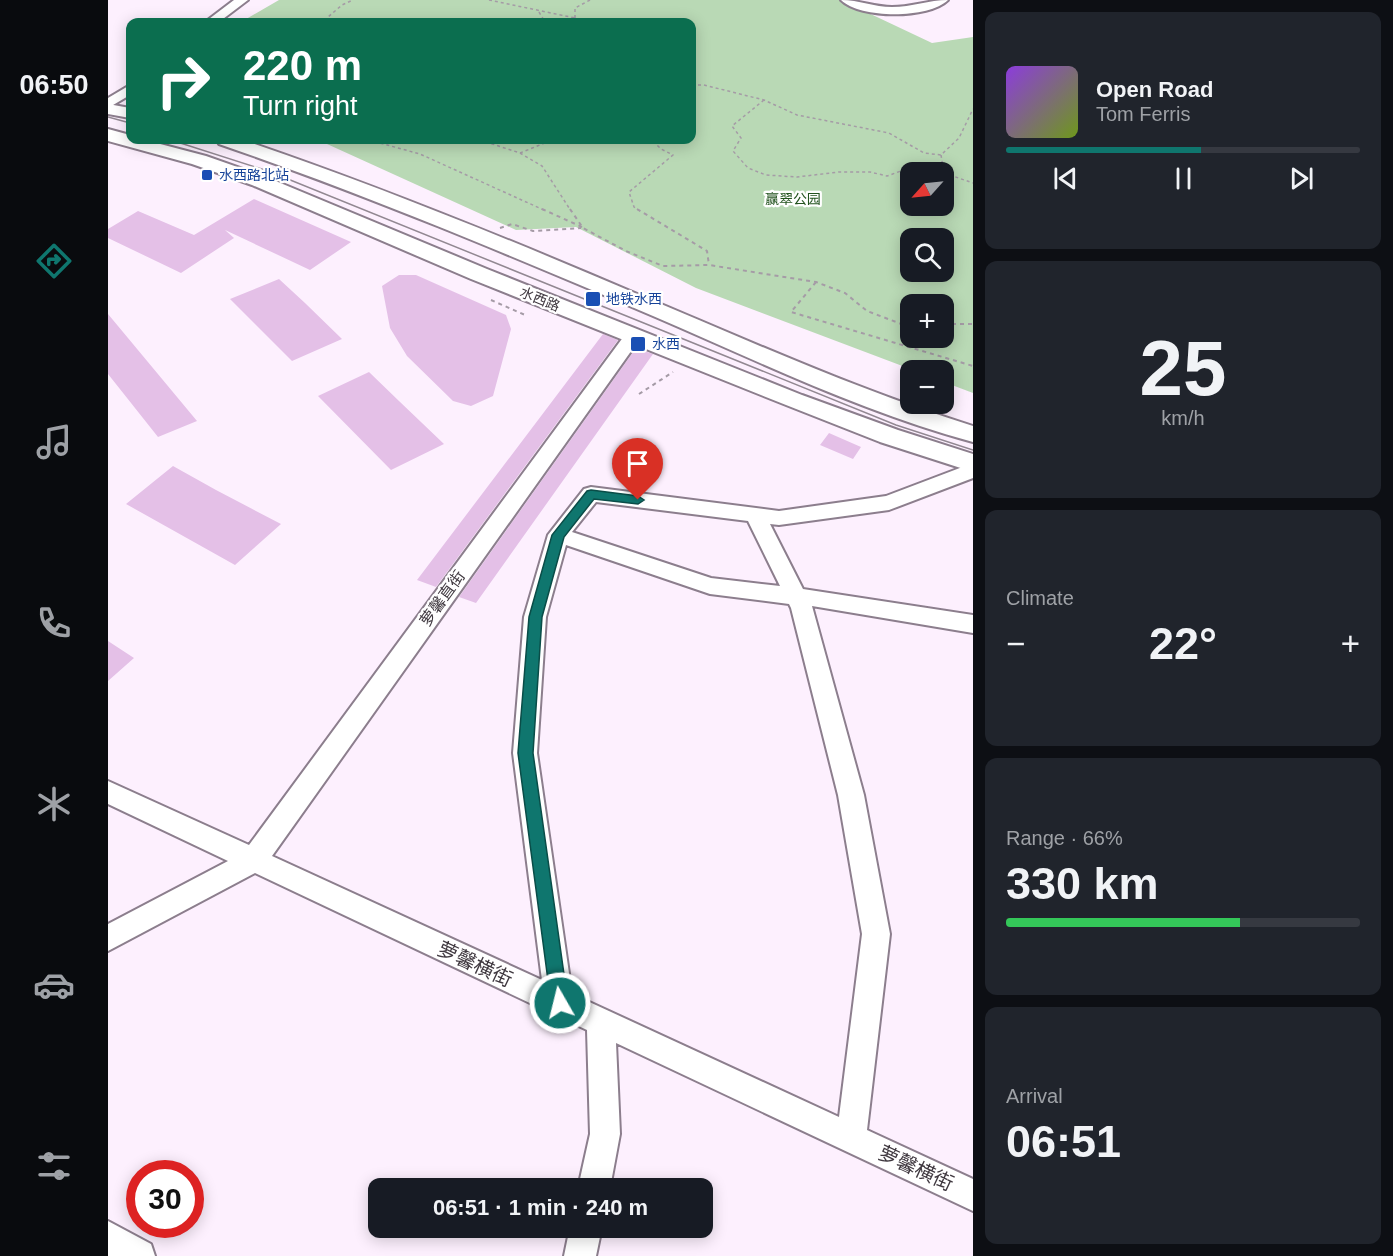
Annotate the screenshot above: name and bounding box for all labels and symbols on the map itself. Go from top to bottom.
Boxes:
north arrow [900,162,954,216]
place label: 水西路北站 [219,167,289,183]
marker: 水西路北站 [200,168,214,182]
park label: 赢翠公园 [765,191,821,207]
street label: 水西路 [518,284,562,314]
marker: 地铁水西 [584,290,602,308]
place label: 地铁水西 [606,291,662,307]
marker: 水西 [629,335,647,353]
place label: 水西 [652,336,680,352]
pin [612,438,663,500]
street label: 萝馨直街 [417,567,468,629]
street label: 萝馨横街 [434,937,516,991]
position arrow [528,971,592,1035]
street label: 萝馨横街 [875,1141,957,1195]
speed limit sign: 30 [126,1160,204,1238]

